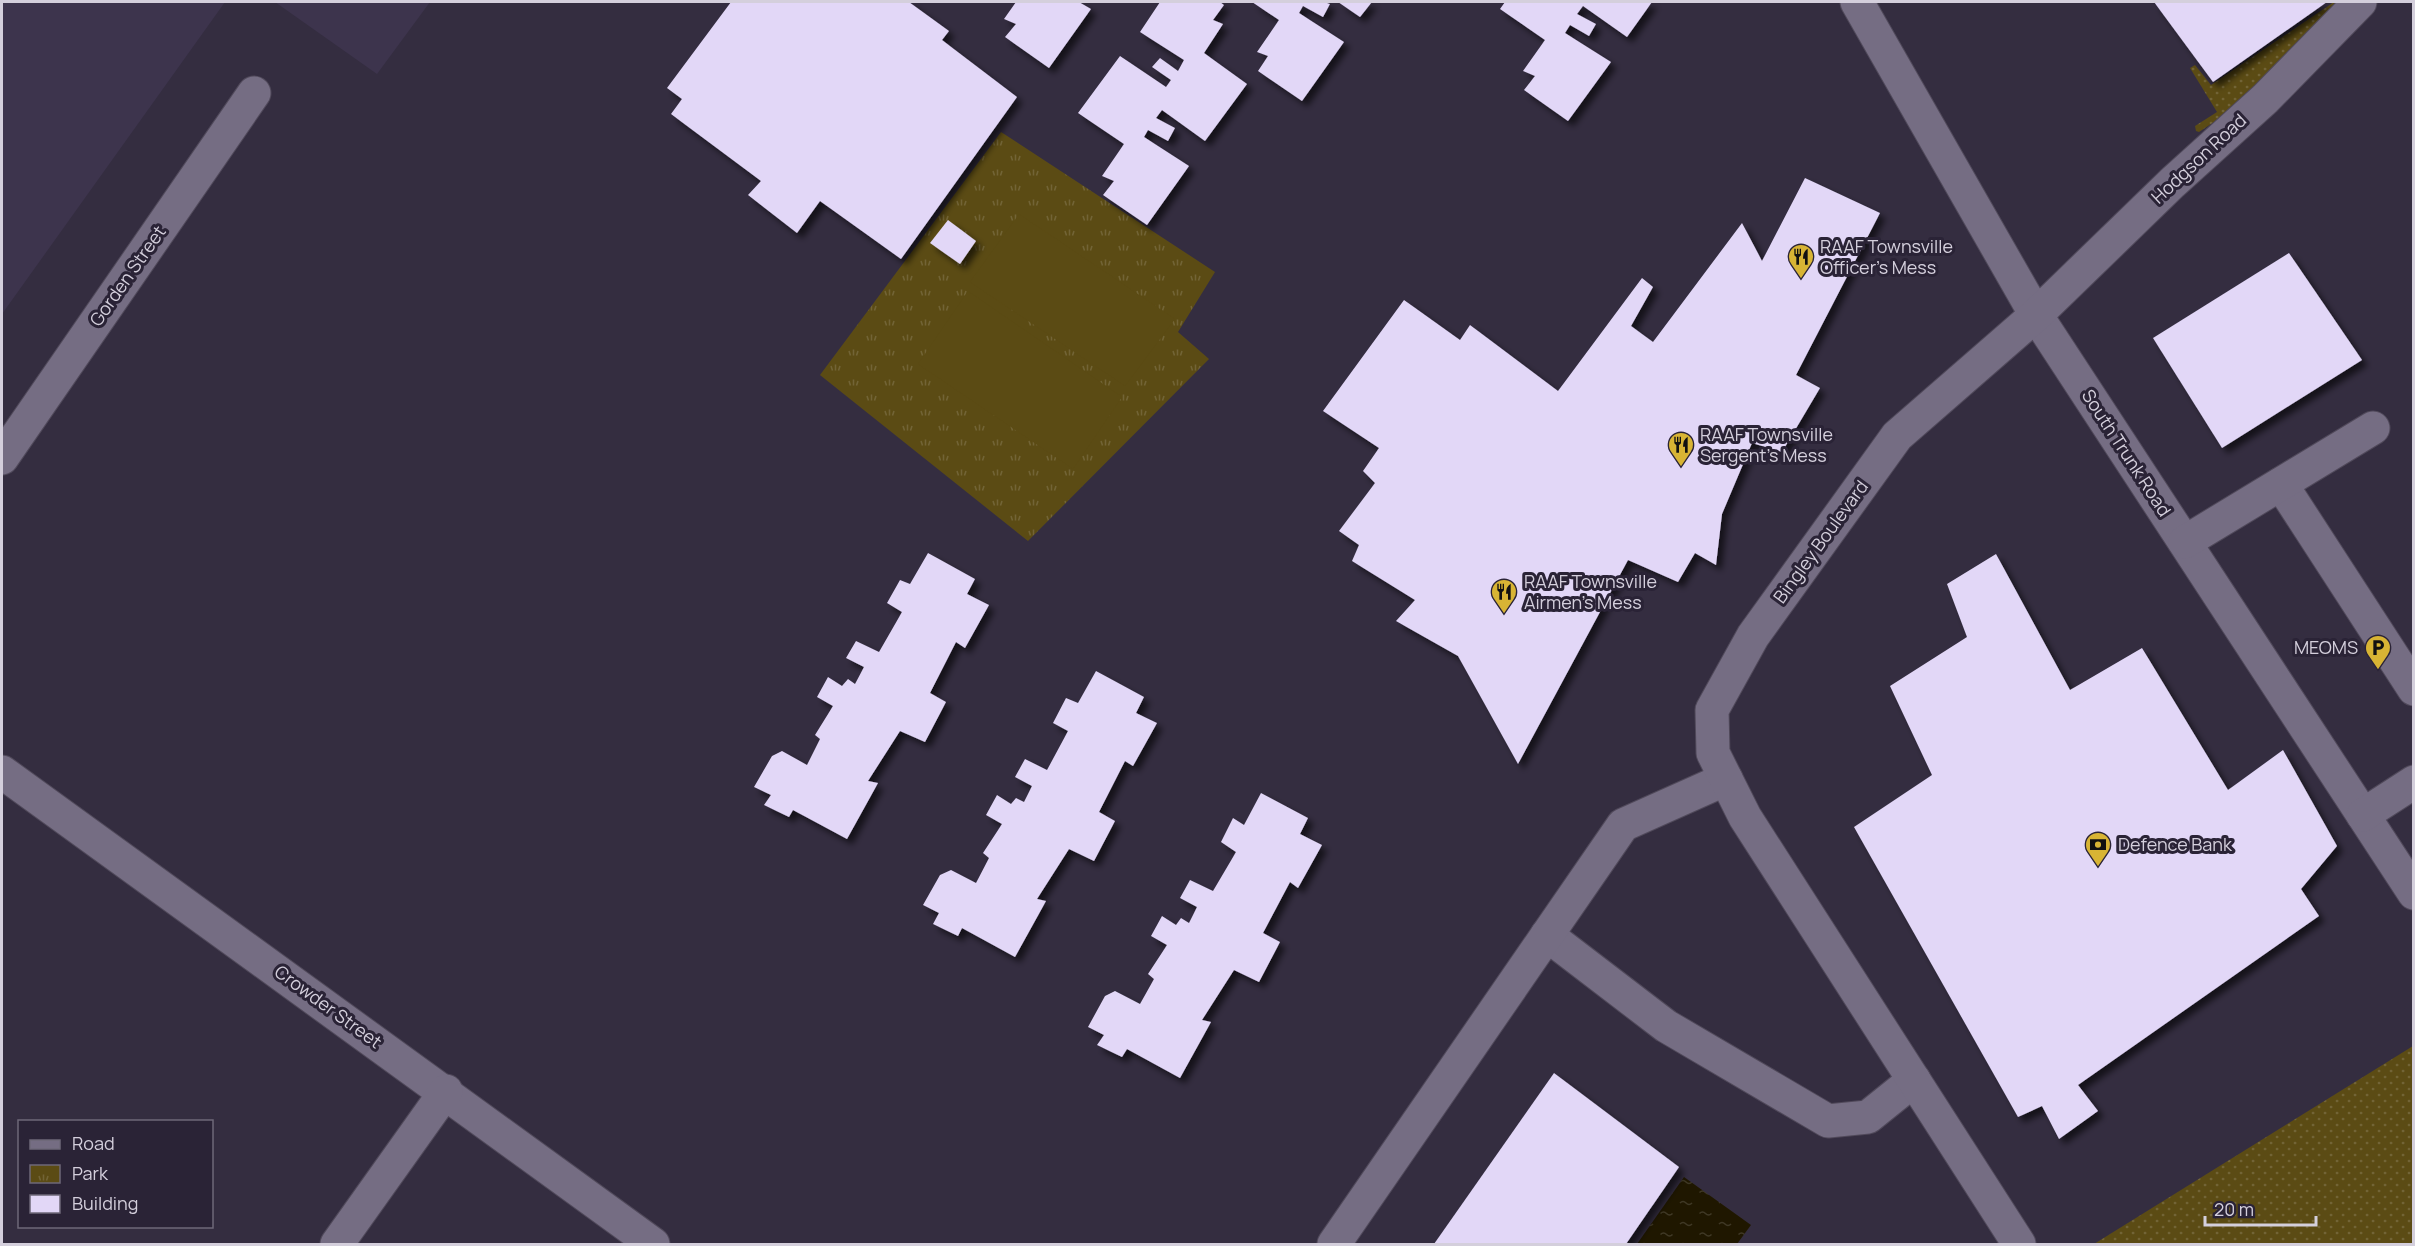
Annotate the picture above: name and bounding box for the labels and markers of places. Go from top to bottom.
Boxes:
place label: RAAF Townsville Officer's Mess [1820,234,1953,279]
restaurant icon: RAAF Townsville Officer's Mess [1786,242,1816,280]
place label: RAAF Townsville Sergent's Mess [1700,422,1833,467]
restaurant icon: RAAF Townsville Sergent's Mess [1666,430,1696,468]
place label: RAAF Townsville Airmen's Mess [1524,569,1657,614]
restaurant icon: RAAF Townsville Airmen's Mess [1489,577,1519,615]
parking icon: MEOMS [2363,633,2393,671]
place label: MEOMS [2294,635,2358,659]
bank icon: Defence Bank [2083,830,2113,868]
place label: Defence Bank [2118,832,2233,856]

